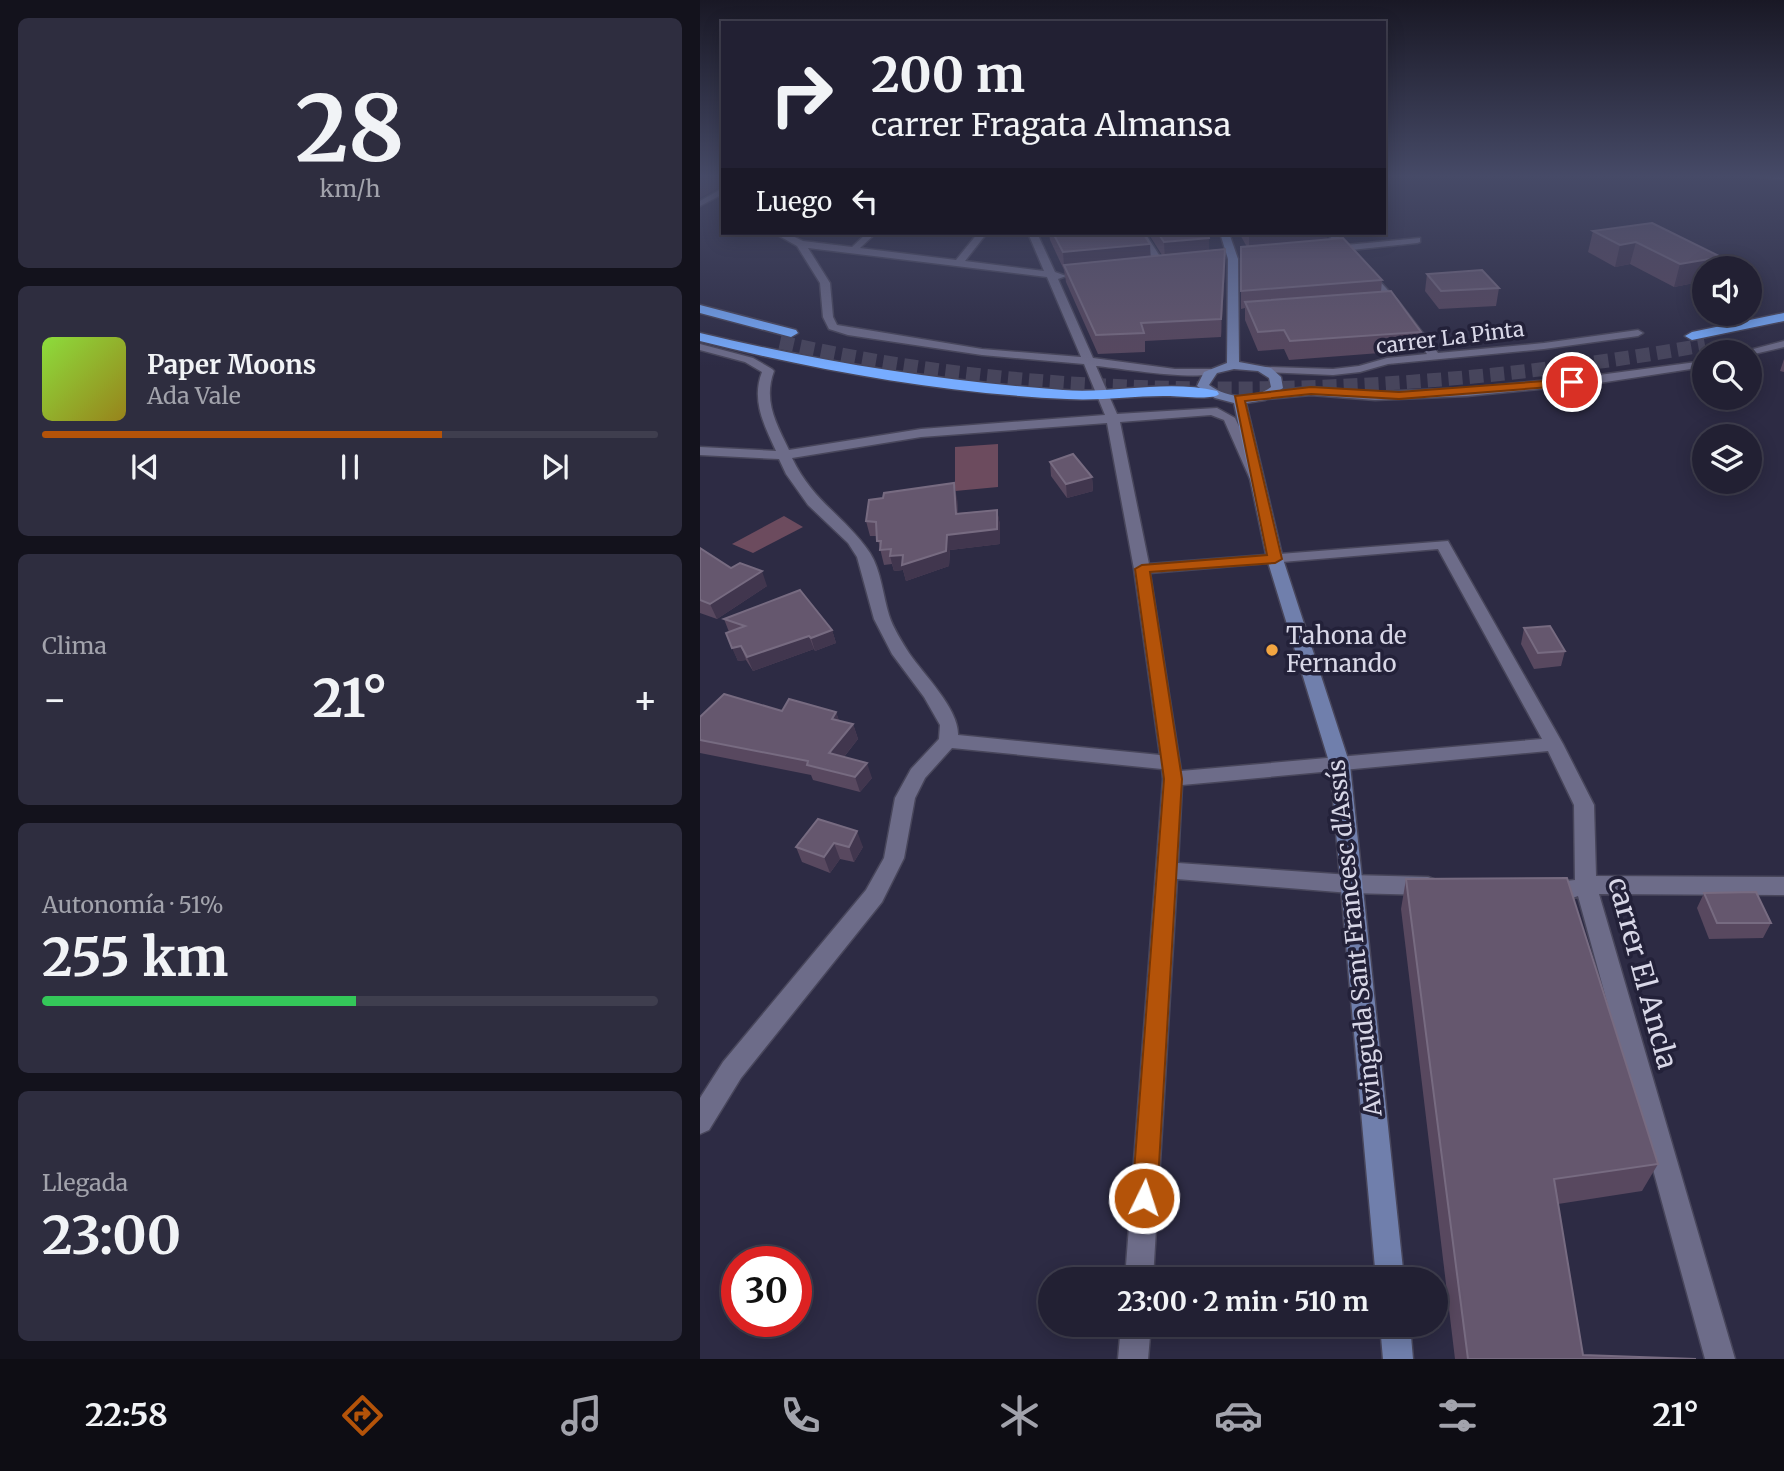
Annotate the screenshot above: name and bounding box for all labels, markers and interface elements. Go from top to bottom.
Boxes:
text: 200 m [871,44,1025,105]
icon: right [756,49,847,140]
text: 28 [295,71,405,186]
text: carrer Fragata Almansa [871,105,1231,145]
text: km/h [320,174,380,203]
icon: left [846,182,884,220]
text: Luego [756,185,832,218]
map controls [1692,256,1762,494]
button: sound [1692,256,1762,326]
street label: carrer La Pinta [1374,315,1526,360]
button: search [1692,340,1762,410]
text: Paper Moons [147,348,316,381]
pin [1542,352,1602,412]
icon: arrive [1553,363,1591,401]
text: Ada Vale [147,381,241,410]
button: layers [1692,424,1762,494]
icon: previous [126,448,164,486]
icon: pause [331,448,369,486]
icon: next [536,448,574,486]
place label: Tahona de Fernando [1286,620,1407,679]
text: Clima [42,631,107,660]
marker: Tahona de Fernando [1264,642,1280,658]
text: 21° [312,666,388,731]
text: − [42,676,67,723]
text: + [633,676,658,723]
street label: Avinguda Sant Francesc d'Assís [1320,758,1389,1119]
street label: carrer El Ancla [1600,873,1686,1073]
text: Autonomía · 51% [42,890,223,919]
text: 255 km [42,925,228,990]
position arrow [1107,1161,1181,1235]
text: Llegada [42,1168,128,1197]
text: 23:00 [42,1203,181,1268]
speed limit sign: 30 [721,1246,812,1337]
text: 23:00 · 2 min · 510 m [1117,1285,1369,1318]
icon: directions [338,1391,387,1440]
icon: music [557,1391,606,1440]
icon: phone [776,1391,825,1440]
icon: climate [995,1391,1044,1440]
icon: car [1214,1391,1263,1440]
icon: filters [1433,1391,1482,1440]
text: 22:58 [85,1395,168,1435]
text: 21° [1653,1395,1699,1435]

